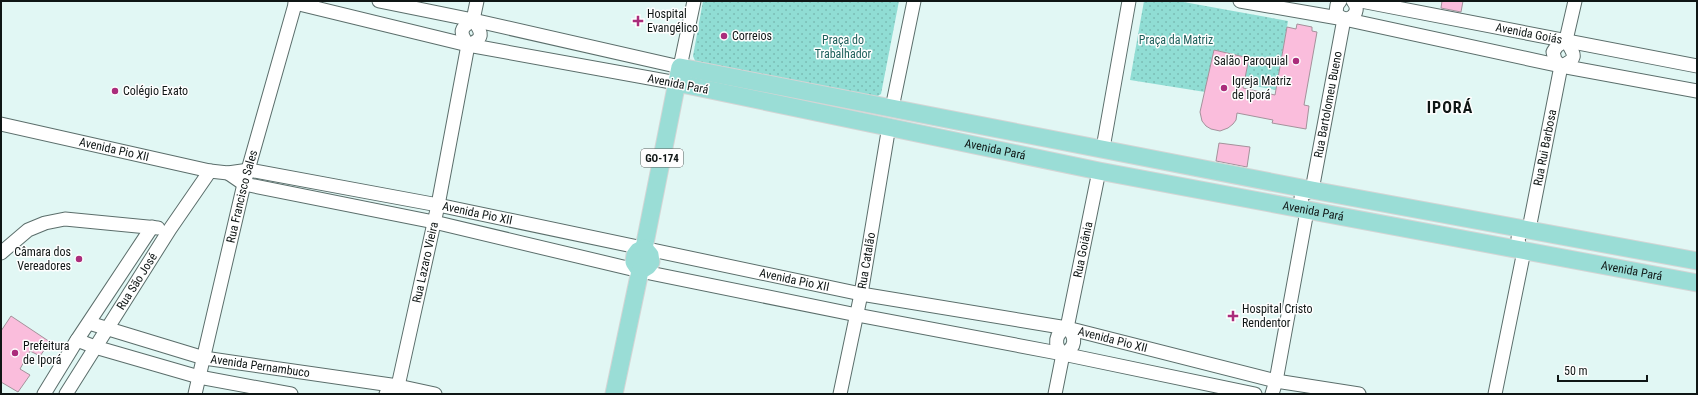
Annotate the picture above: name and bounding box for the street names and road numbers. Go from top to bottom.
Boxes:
street label: Avenida Goiás [1494,20,1563,47]
street label: Rua Bartolomeu Bueno [1311,50,1345,159]
street label: Avenida Pará [646,71,710,97]
street label: Rua Rui Barbosa [1531,108,1559,187]
street label: Avenida Pio XII [78,135,150,164]
street label: Avenida Pará [963,136,1027,163]
street label: Rua Francisco Sales [223,148,260,244]
road number: GO-174 [641,149,683,167]
street label: Avenida Pio XII [441,199,514,227]
street label: Avenida Pará [1281,199,1345,224]
street label: Rua Lazaro Vieira [410,220,441,304]
street label: Rua Goiânia [1070,220,1096,279]
street label: Rua Catalão [855,231,878,290]
street label: Rua São José [114,250,160,312]
street label: Avenida Pará [1600,258,1664,283]
street label: Avenida Pio XII [758,266,831,294]
street label: Avenida Pio XII [1077,324,1149,355]
street label: Avenida Pernambuco [210,352,311,380]

